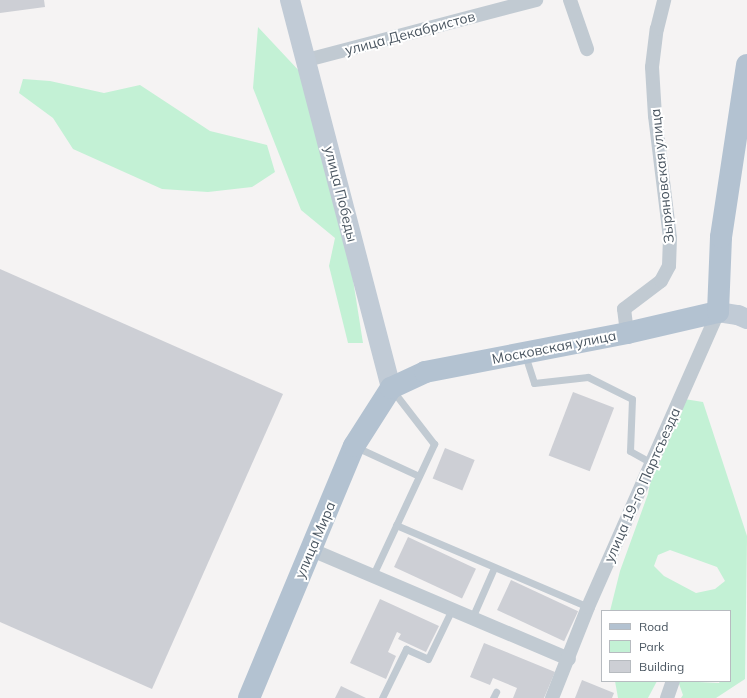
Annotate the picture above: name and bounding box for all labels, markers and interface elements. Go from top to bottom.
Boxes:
street label: улица Декабристов [343,8,477,58]
street label: Зыряновская улица [647,108,677,244]
street label: улица Победы [321,144,361,244]
street label: Московская улица [491,327,617,367]
street label: улица 19-го Партсъезда [600,405,684,565]
street label: улица Мира [291,499,339,581]
legend [601,610,731,682]
text: Road [639,619,668,634]
text: Park [639,639,664,654]
text: Building [639,659,684,674]

